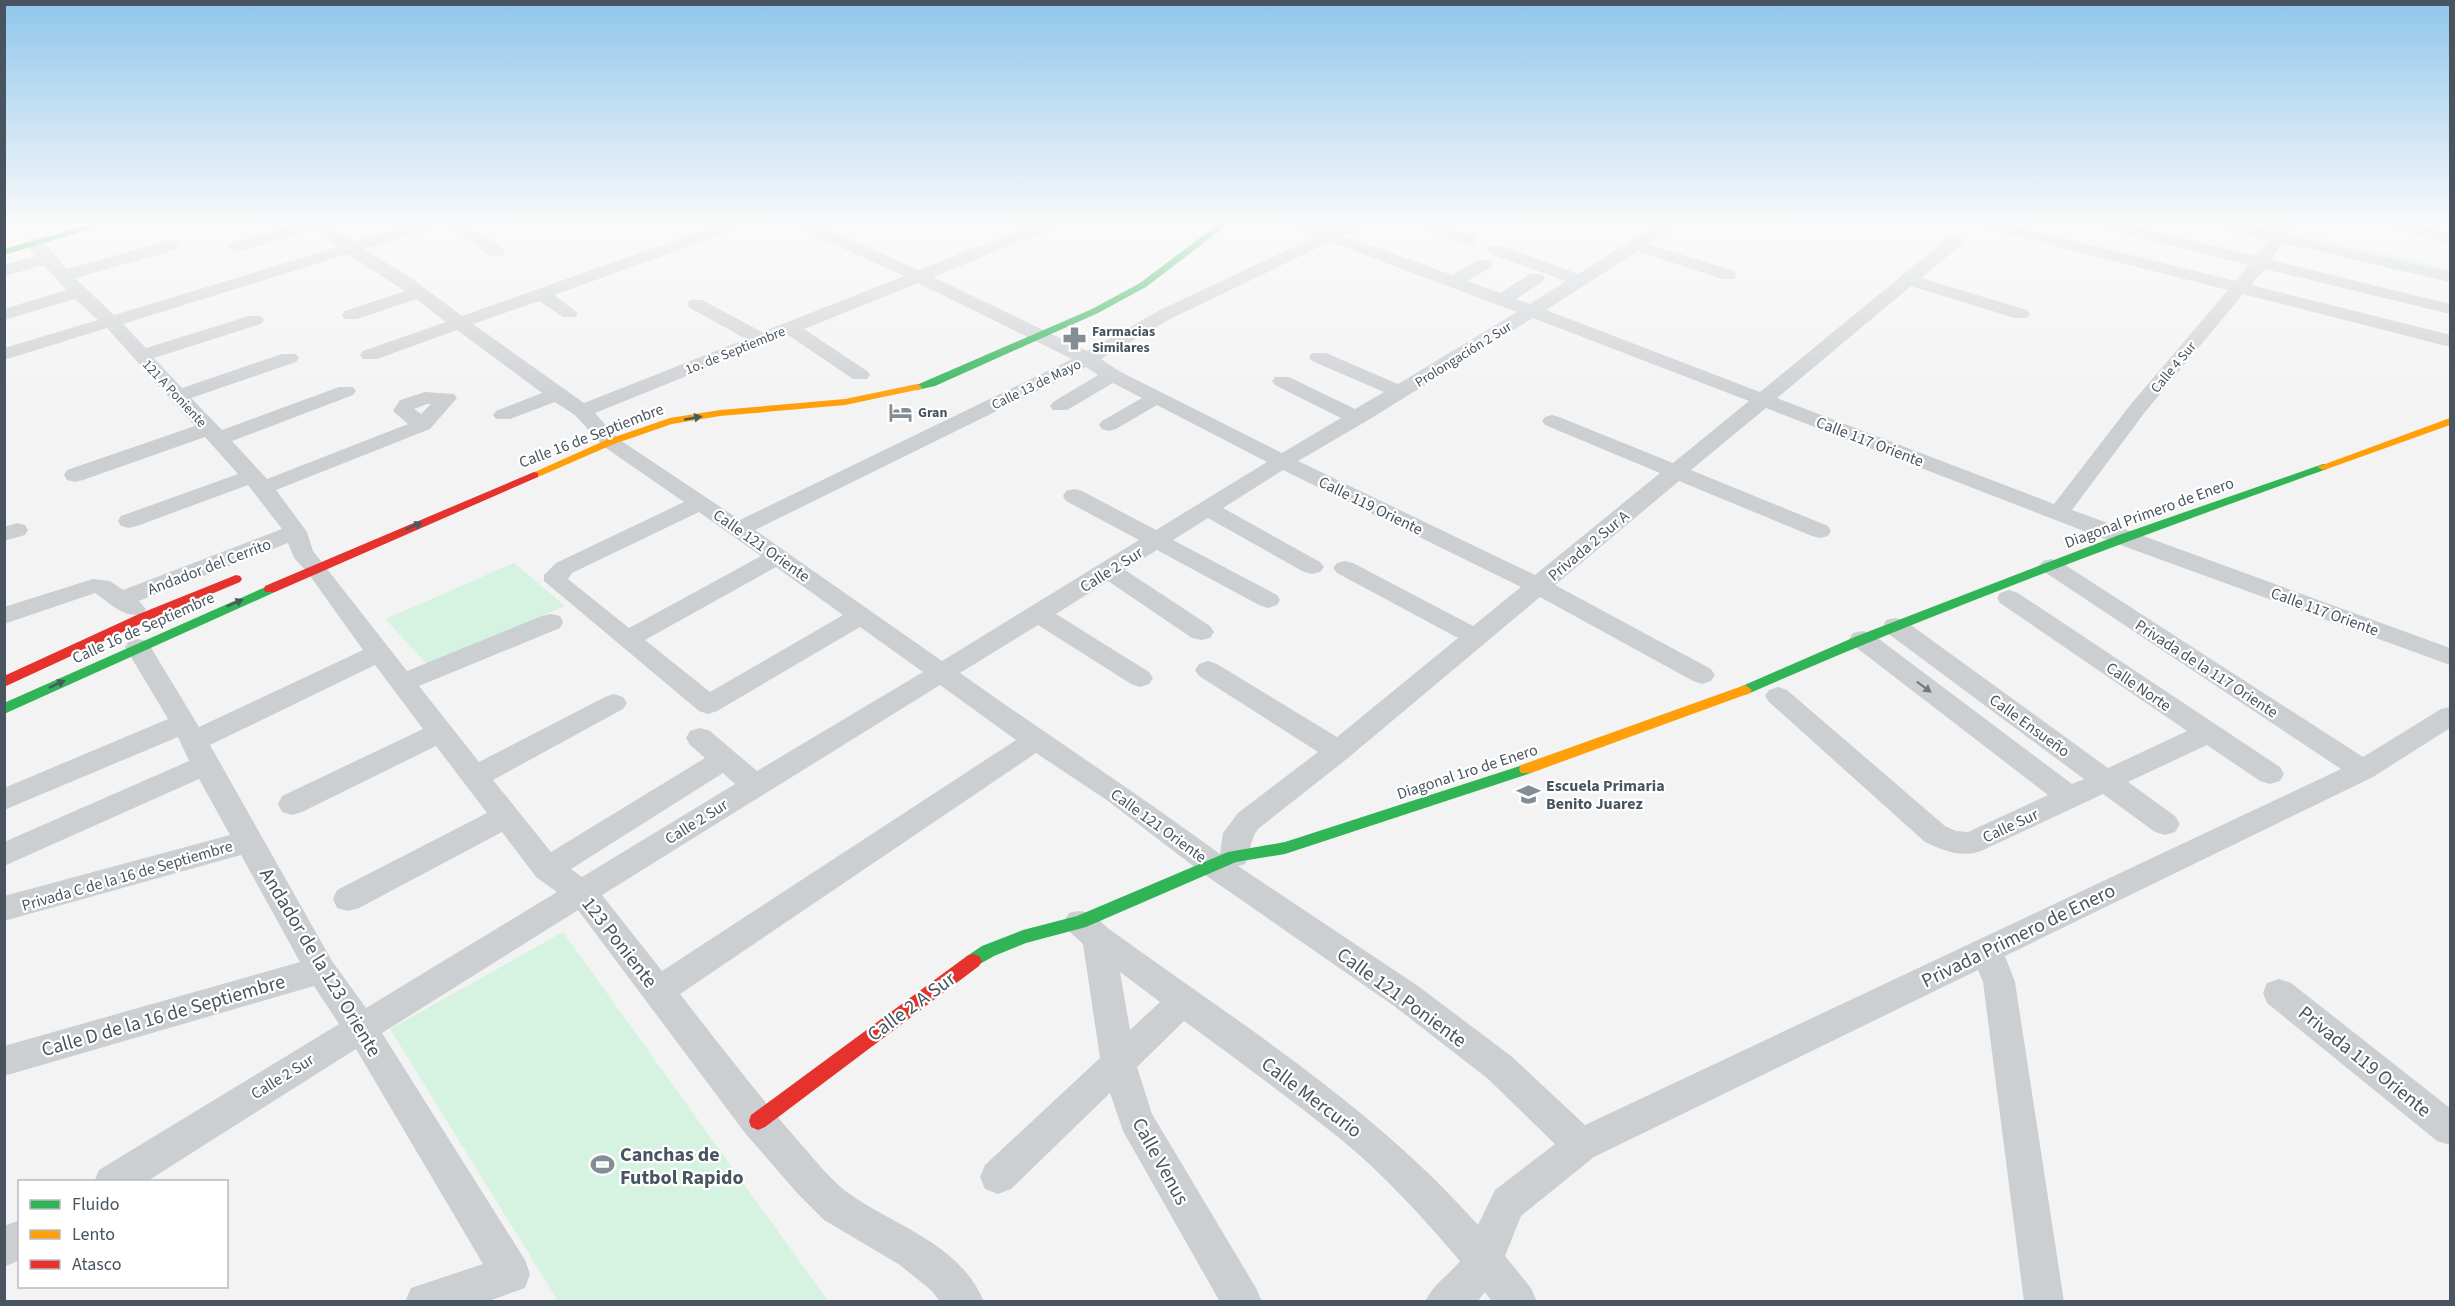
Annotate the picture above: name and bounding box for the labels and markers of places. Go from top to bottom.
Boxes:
place label: Farmacias Similares [1092,322,1155,358]
pharmacy icon: Farmacias Similares [1061,326,1087,352]
hotel icon: Gran [887,399,913,425]
place label: Gran [918,403,948,423]
place label: Escuela Primaria Benito Juarez [1546,775,1665,815]
school or university icon: Escuela Primaria Benito Juarez [1515,781,1541,807]
place label: Canchas de Futbol Rapido [620,1141,744,1192]
sports icon: Canchas de Futbol Rapido [589,1152,615,1178]

